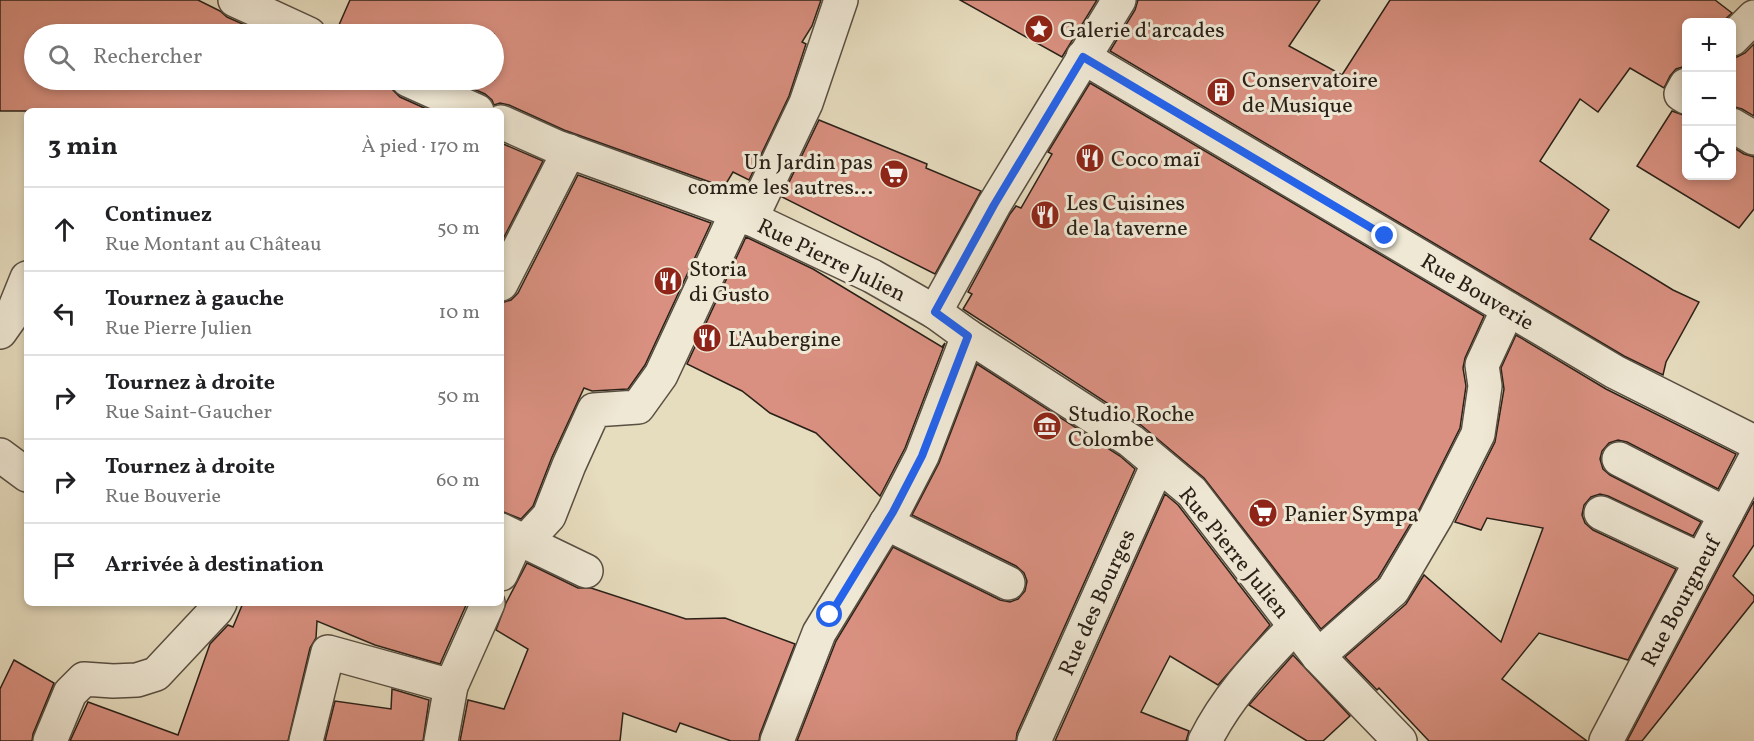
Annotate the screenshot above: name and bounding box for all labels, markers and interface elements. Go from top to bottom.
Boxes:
place icon: Galerie d'arcades [1023,13,1055,45]
place label: Galerie d'arcades [1060,16,1225,47]
map controls [1682,18,1736,180]
button: + [1682,18,1736,72]
search box [24,24,504,90]
icon: search [45,41,78,74]
text: Rechercher [93,42,202,73]
place label: Conservatoire de Musique [1242,66,1378,122]
button: − [1682,72,1736,126]
building icon: Conservatoire de Musique [1205,76,1237,108]
button: locate [1682,126,1736,180]
text: 3 min [48,129,118,165]
text: À pied · 170 m [361,133,480,161]
restaurant icon: Coco maï [1074,142,1106,174]
place label: Coco maï [1111,145,1200,176]
place label: Un Jardin pas comme les autres... [688,148,873,204]
supermarket icon: Un Jardin pas comme les autres... [878,158,910,190]
place label: Les Cuisines de la taverne [1066,189,1188,245]
restaurant icon: Les Cuisines de la taverne [1029,199,1061,231]
text: Continuez [105,200,212,231]
street label: Rue Pierre Julien [751,212,910,311]
icon: ahead [48,213,81,246]
text: 50 m [437,215,480,243]
route end [1371,222,1397,248]
text: Rue Montant au Château [105,231,322,259]
street label: Rue Bouverie [1414,247,1539,339]
place label: Storia di Gusto [689,255,770,311]
restaurant icon: Storia di Gusto [652,265,684,297]
text: Tournez à gauche [105,284,284,315]
icon: left [48,297,81,330]
text: 10 m [439,299,480,327]
text: Rue Pierre Julien [105,315,252,343]
restaurant icon: L'Aubergine [691,322,723,354]
place label: L'Aubergine [728,325,841,356]
text: Tournez à droite [105,368,275,399]
icon: right [48,381,81,414]
text: 50 m [437,383,480,411]
text: Rue Saint-Gaucher [105,399,272,427]
place label: Studio Roche Colombe [1068,400,1195,456]
museum icon: Studio Roche Colombe [1031,410,1063,442]
text: Tournez à droite [105,452,275,483]
icon: right [48,465,81,498]
text: 60 m [436,467,480,495]
street label: Rue Pierre Julien [1170,481,1296,626]
text: Rue Bouverie [105,483,221,511]
supermarket icon: Panier Sympa [1247,497,1279,529]
place label: Panier Sympa [1284,500,1419,531]
street label: Rue des Bourges [1052,525,1144,681]
street label: Rue Bourgneuf [1635,529,1731,673]
icon: arrive [48,549,81,582]
text: Arrivée à destination [105,550,324,581]
route start [816,601,842,627]

